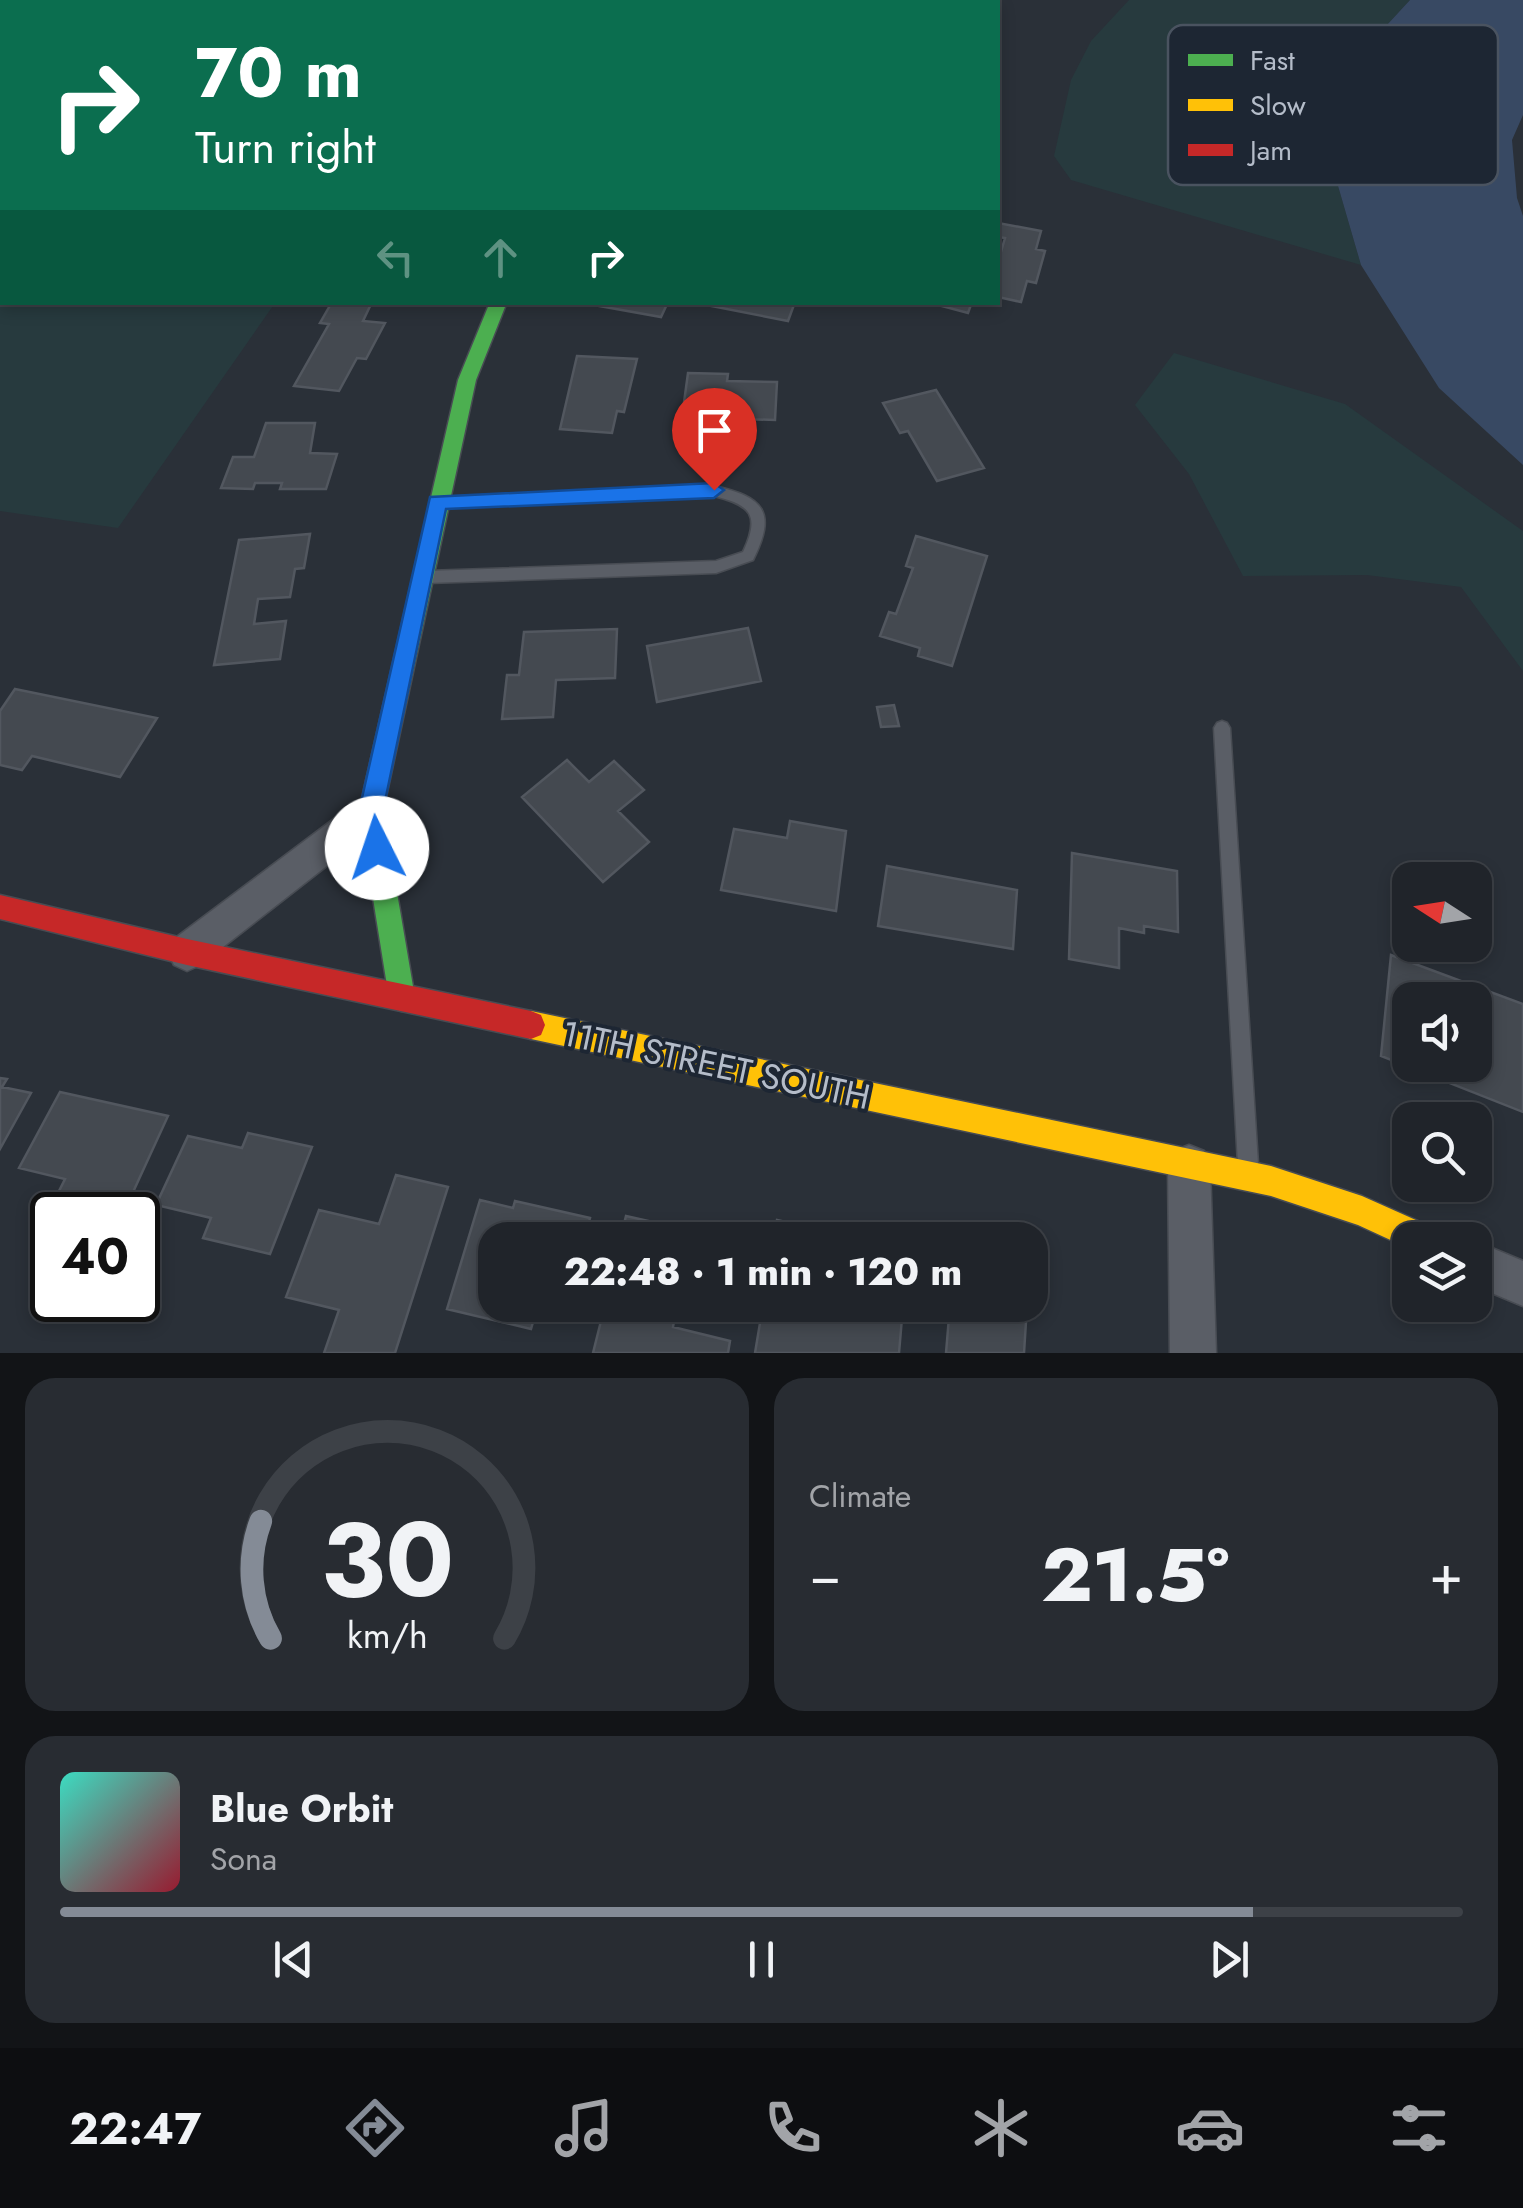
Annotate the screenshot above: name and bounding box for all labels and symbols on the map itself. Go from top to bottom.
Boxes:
legend [1168,25,1498,185]
text: Fast [1250,40,1295,81]
text: Slow [1250,85,1306,126]
text: Jam [1246,130,1292,171]
pin [672,388,757,491]
position arrow [325,796,429,900]
north arrow [1392,862,1492,962]
street label: 11TH STREET SOUTH [557,1008,875,1122]
speed limit sign: 40 [30,1192,160,1322]

